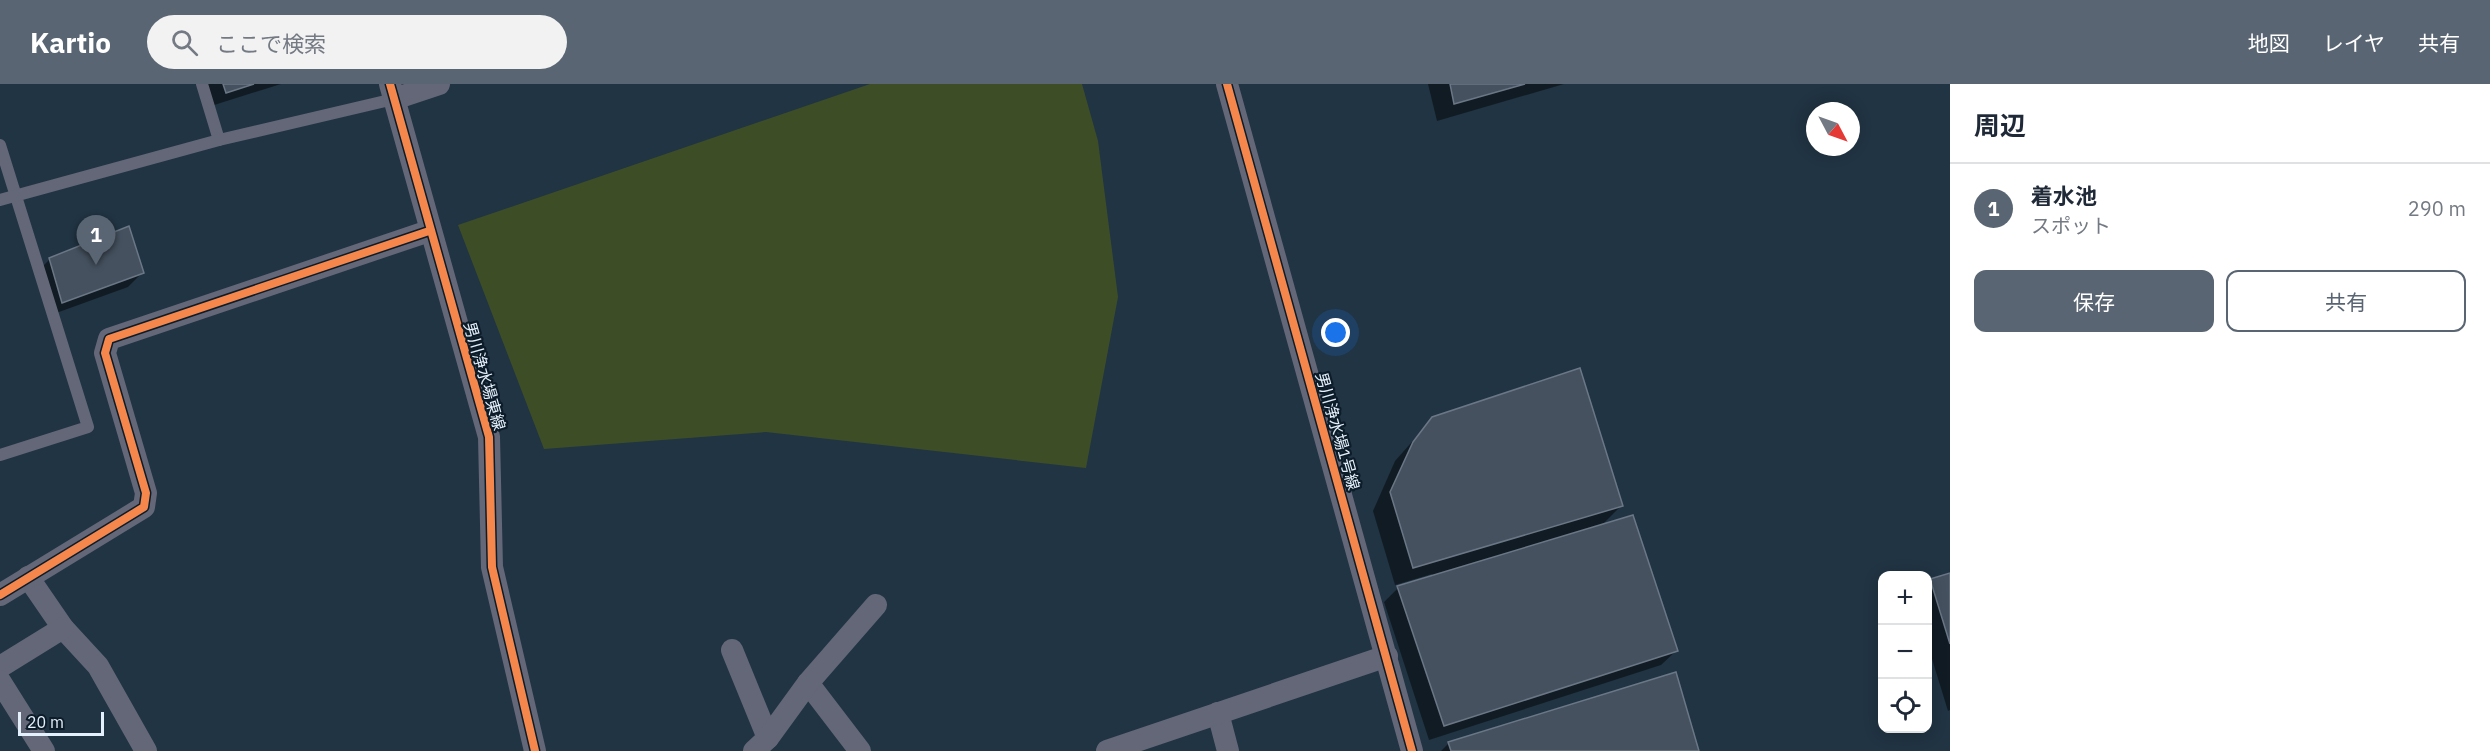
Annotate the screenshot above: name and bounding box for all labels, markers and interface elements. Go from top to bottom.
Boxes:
search box [147,15,567,69]
text: Kartio [30,24,111,61]
icon: search [168,26,201,59]
text: ここで検索 [216,29,326,58]
text: 地図 [2248,29,2290,57]
text: レイヤ [2323,29,2385,57]
text: 共有 [2418,29,2460,57]
north arrow [1806,102,1860,156]
text: 周辺 [1974,108,2026,142]
text: 着水池 [2031,181,2097,210]
text: 1 [1988,195,2000,222]
text: 290 m [2408,195,2466,222]
text: スポット [2031,212,2111,239]
pin: 1 [76,216,116,265]
button: 保存 [1974,270,2214,332]
button: 共有 [2226,270,2466,332]
your location [1321,318,1350,347]
street label: 男川浄水場東線 [460,319,510,433]
street label: 男川浄水場1号線 [1312,370,1364,492]
map controls [1878,571,1932,733]
button: + [1878,571,1932,625]
button: − [1878,625,1932,679]
button: locate [1878,679,1932,733]
scale bar [18,709,104,736]
text: 20 m [27,712,64,732]

